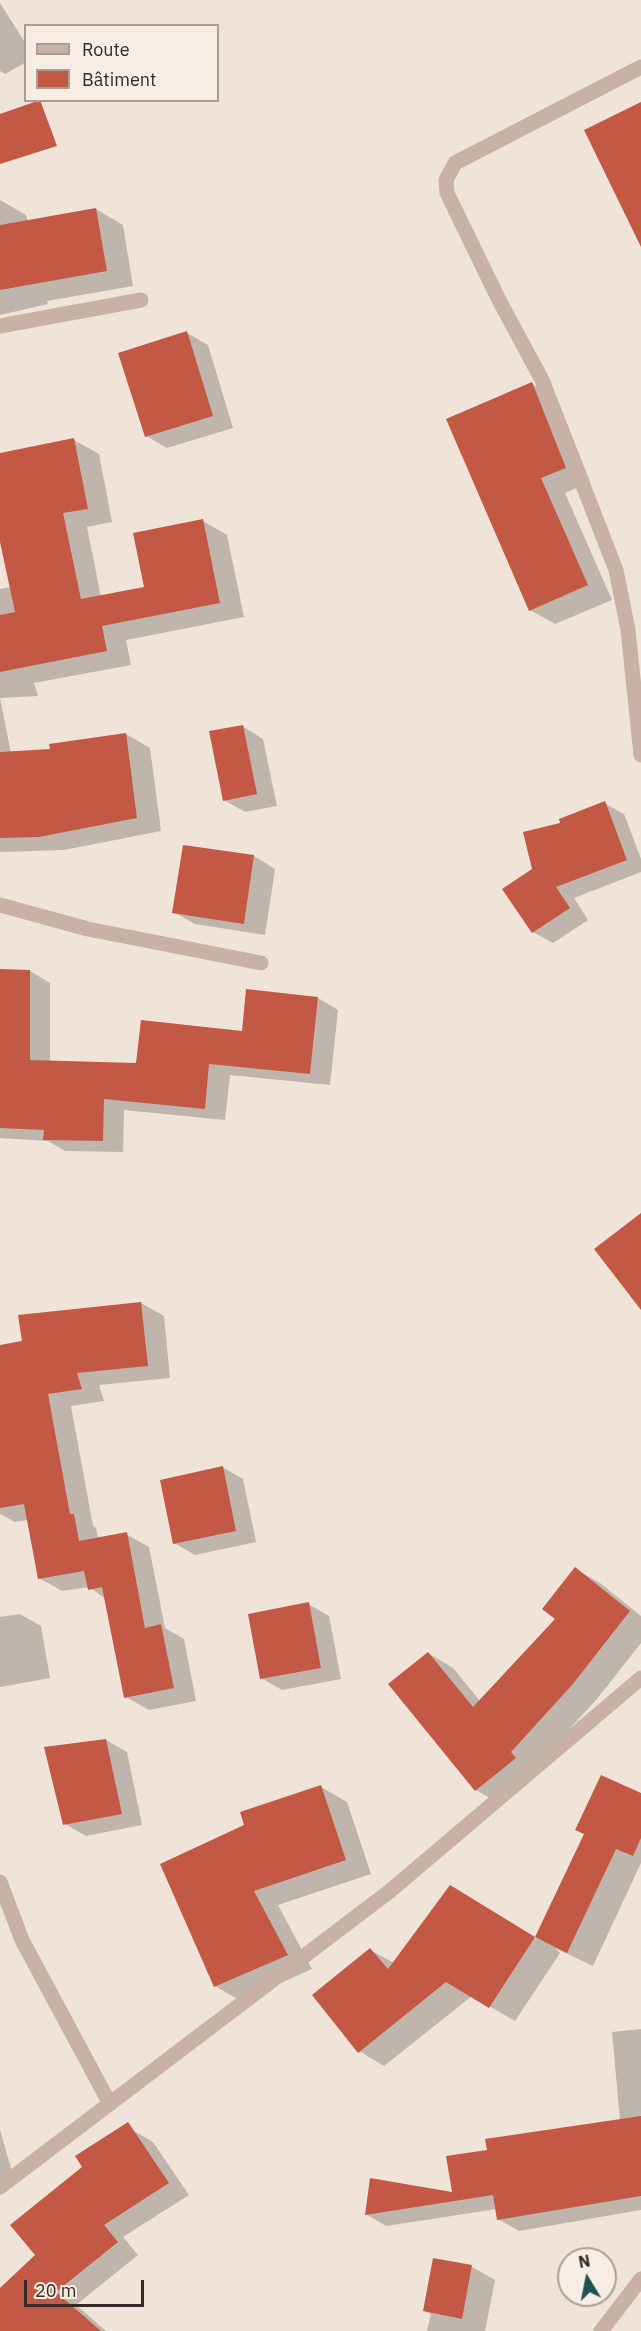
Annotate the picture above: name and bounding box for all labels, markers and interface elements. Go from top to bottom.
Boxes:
legend [24,24,219,102]
text: Route [82,38,130,61]
text: Bâtiment [82,68,156,91]
north arrow [557,2247,617,2307]
text: N [577,2250,592,2272]
scale bar [27,2268,147,2306]
text: 20 m [35,2279,77,2302]

